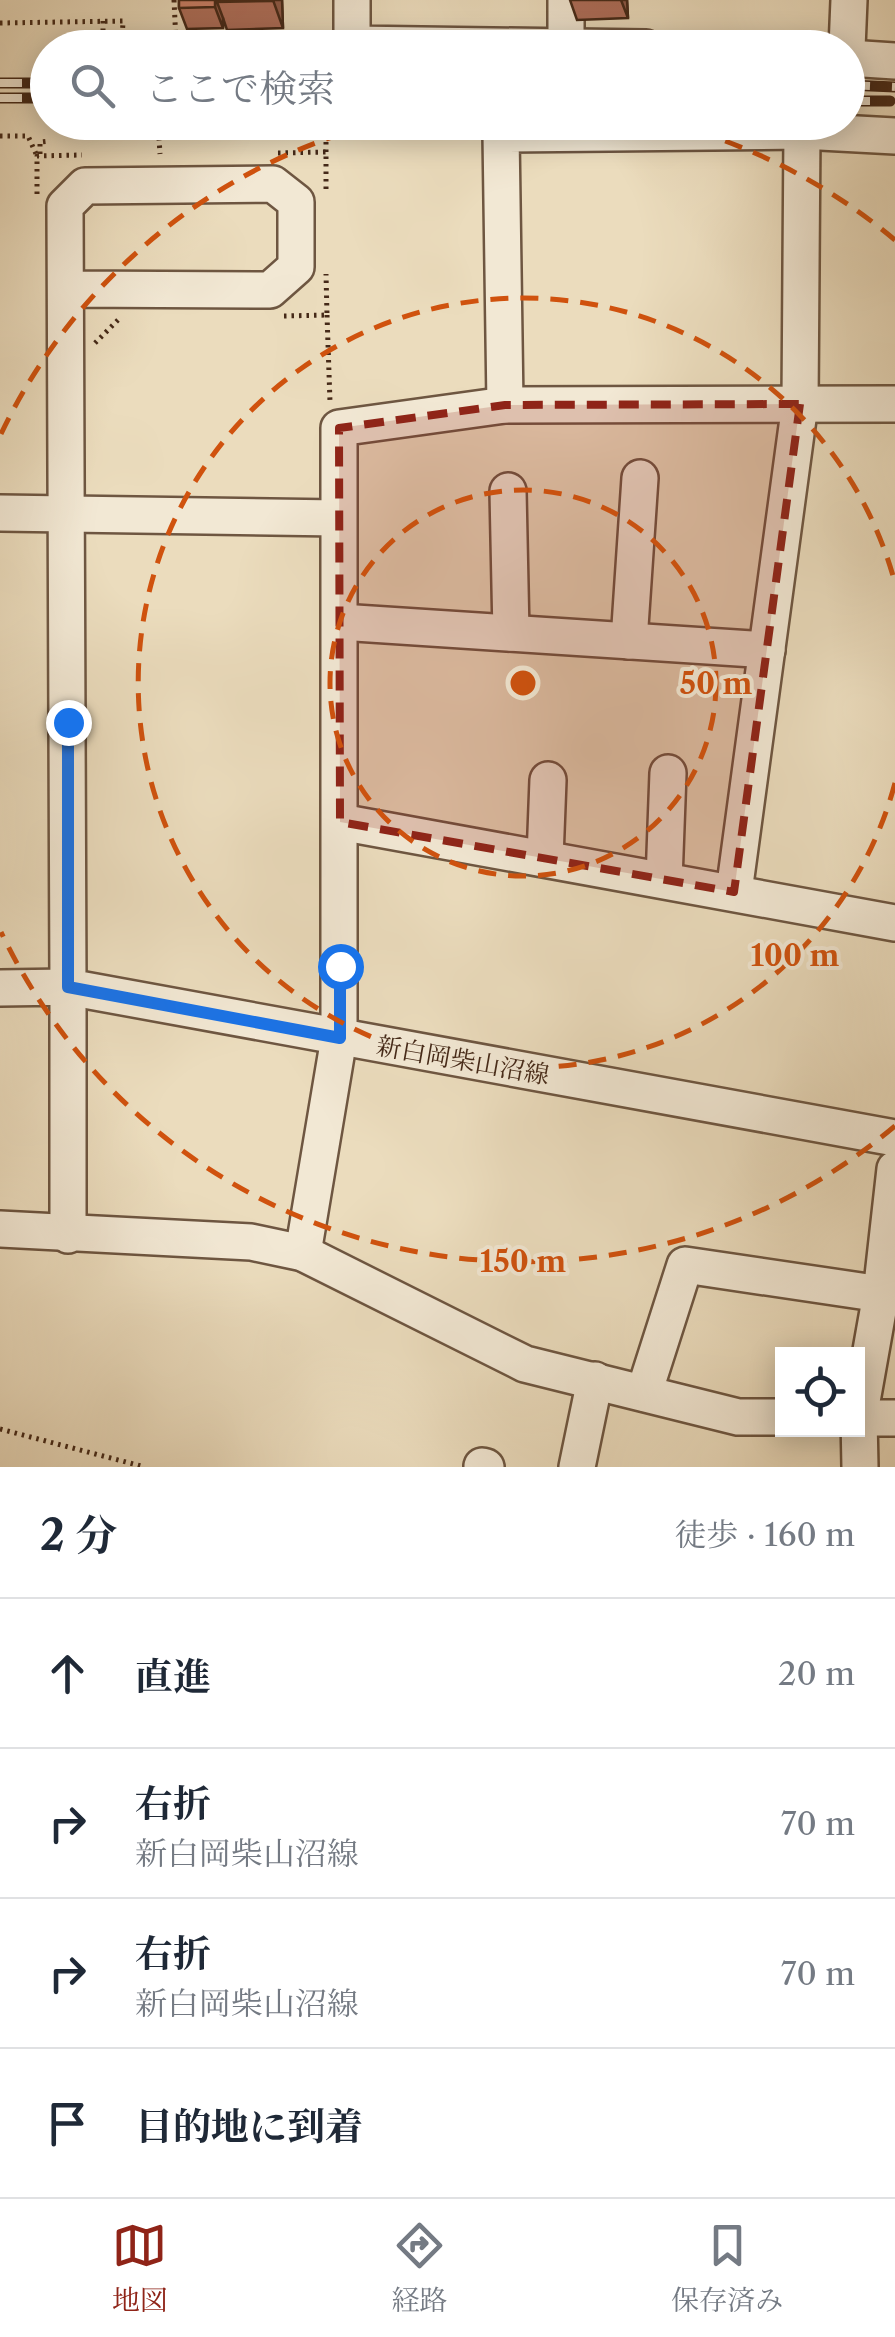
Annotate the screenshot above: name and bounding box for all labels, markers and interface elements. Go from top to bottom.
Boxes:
search box [30,30,865,140]
icon: search [65,58,120,113]
text: ここで検索 [145,65,335,112]
centre of rings [505,665,541,701]
text: 50 m [679,665,753,702]
route end [46,700,92,746]
text: 100 m [751,937,840,974]
route start [318,944,364,990]
street label: 新白岡柴山沼線 [374,1030,552,1091]
text: 150 m [480,1243,566,1280]
map controls [775,1347,865,1437]
button: locate [775,1347,865,1437]
text: 2 分 [40,1509,117,1561]
text: 徒歩 · 160 m [674,1515,855,1554]
icon: ahead [40,1646,95,1701]
text: 直進 [135,1653,211,1700]
text: 20 m [778,1654,855,1693]
text: 右折 [135,1780,211,1827]
icon: right [40,1796,95,1851]
text: 70 m [781,1804,855,1843]
text: 新白岡柴山沼線 [135,1834,359,1873]
text: 右折 [135,1930,211,1977]
icon: right [40,1946,95,2001]
text: 70 m [781,1954,855,1993]
text: 新白岡柴山沼線 [135,1984,359,2023]
icon: arrive [40,2096,95,2151]
text: 目的地に到着 [135,2103,363,2150]
tab: 地図 [112,2218,168,2318]
tab: 経路 [391,2218,447,2318]
tab: 保存済み [671,2218,783,2318]

